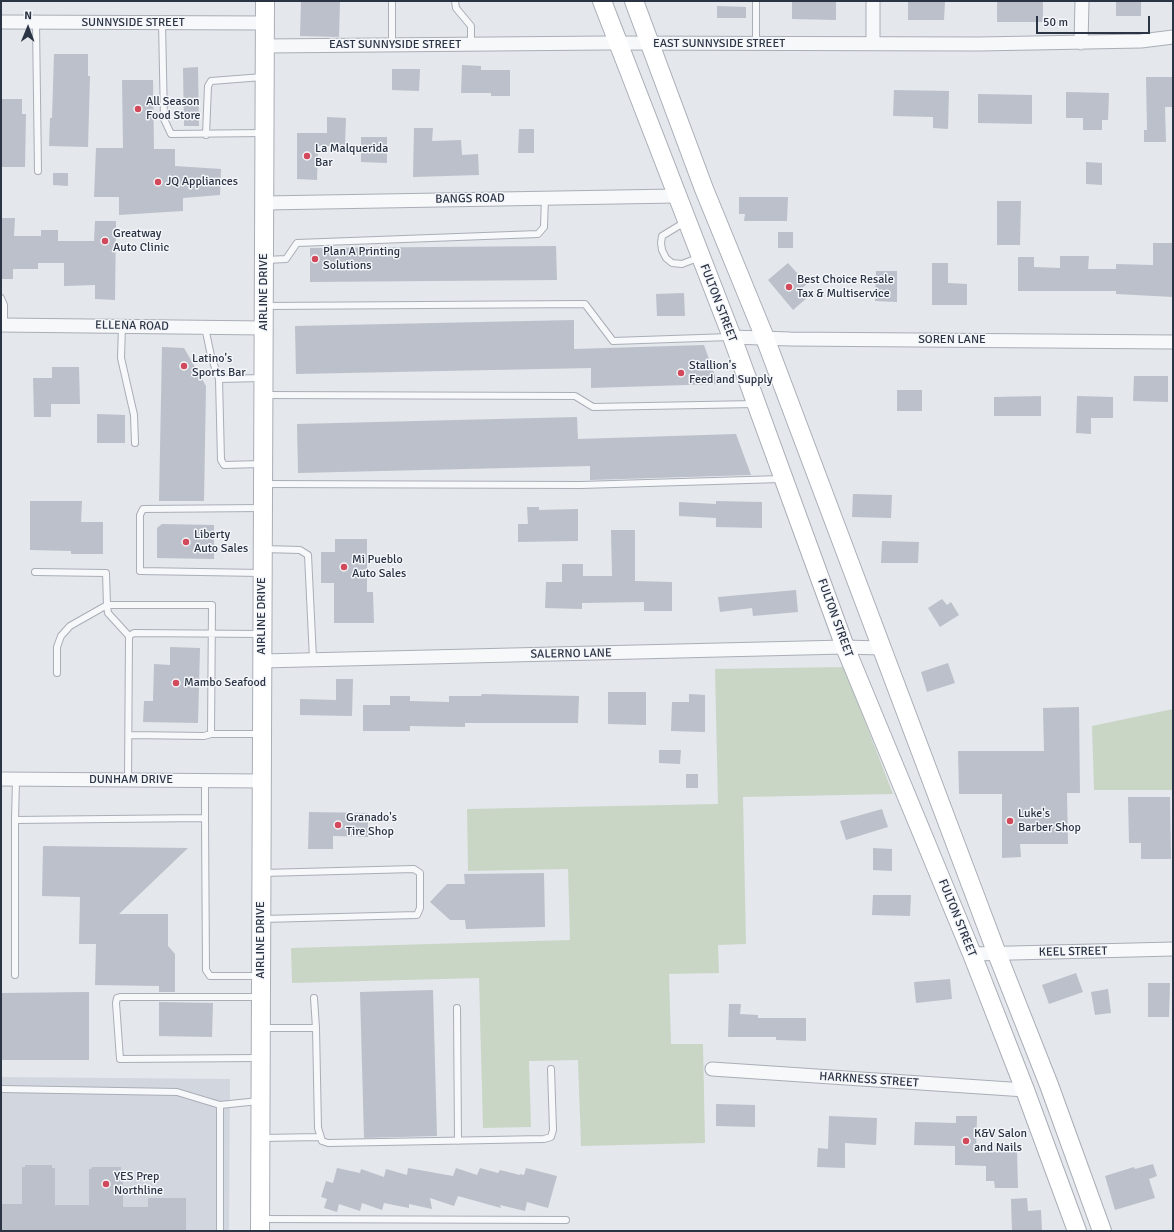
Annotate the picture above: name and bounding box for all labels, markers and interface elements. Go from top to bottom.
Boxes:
north arrow [8,8,48,48]
scale bar [1038,8,1152,34]
text: N [24,9,32,22]
text: 50 m [1043,15,1068,30]
street label: SUNNYSIDE STREET [81,16,185,30]
street label: EAST SUNNYSIDE STREET [653,37,785,51]
street label: EAST SUNNYSIDE STREET [329,38,461,52]
place label: All Season Food Store [146,95,201,123]
marker: All Season Food Store [133,104,143,114]
place label: La Malquerida Bar [315,142,388,170]
marker: La Malquerida Bar [302,151,312,161]
place label: JQ Appliances [166,175,238,189]
marker: JQ Appliances [153,177,163,187]
street label: BANGS ROAD [435,191,505,207]
place label: Greatway Auto Clinic [113,227,169,255]
marker: Greatway Auto Clinic [100,236,110,246]
place label: Plan A Printing Solutions [323,245,400,273]
street label: AIRLINE DRIVE [257,253,271,331]
marker: Plan A Printing Solutions [310,254,320,264]
street label: FULTON STREET [697,262,739,344]
place label: Best Choice Resale Tax & Multiservice [797,273,894,301]
marker: Best Choice Resale Tax & Multiservice [784,282,794,292]
street label: ELLENA ROAD [95,318,169,334]
street label: SOREN LANE [918,333,986,347]
place label: Latino's Sports Bar [192,352,246,380]
place label: Stallion's Feed and Supply [689,359,772,387]
marker: Latino's Sports Bar [179,361,189,371]
marker: Stallion's Feed and Supply [676,368,686,378]
place label: Liberty Auto Sales [194,528,248,556]
marker: Liberty Auto Sales [181,537,191,547]
place label: Mi Pueblo Auto Sales [352,553,406,581]
marker: Mi Pueblo Auto Sales [339,562,349,572]
street label: AIRLINE DRIVE [255,577,269,655]
street label: FULTON STREET [814,577,856,659]
street label: SALERNO LANE [530,646,612,662]
place label: Mambo Seafood [184,676,266,690]
marker: Mambo Seafood [171,678,181,688]
street label: DUNHAM DRIVE [89,773,173,787]
place label: Luke's Barber Shop [1018,807,1081,835]
place label: Granado's Tire Shop [346,811,397,839]
marker: Luke's Barber Shop [1005,816,1015,826]
marker: Granado's Tire Shop [333,820,343,830]
street label: FULTON STREET [935,877,979,959]
street label: AIRLINE DRIVE [254,901,268,979]
street label: KEEL STREET [1039,944,1107,960]
street label: HARKNESS STREET [819,1069,919,1091]
place label: K&V Salon and Nails [974,1127,1027,1155]
marker: K&V Salon and Nails [961,1136,971,1146]
place label: YES Prep Northline [114,1170,163,1198]
marker: YES Prep Northline [101,1179,111,1189]

